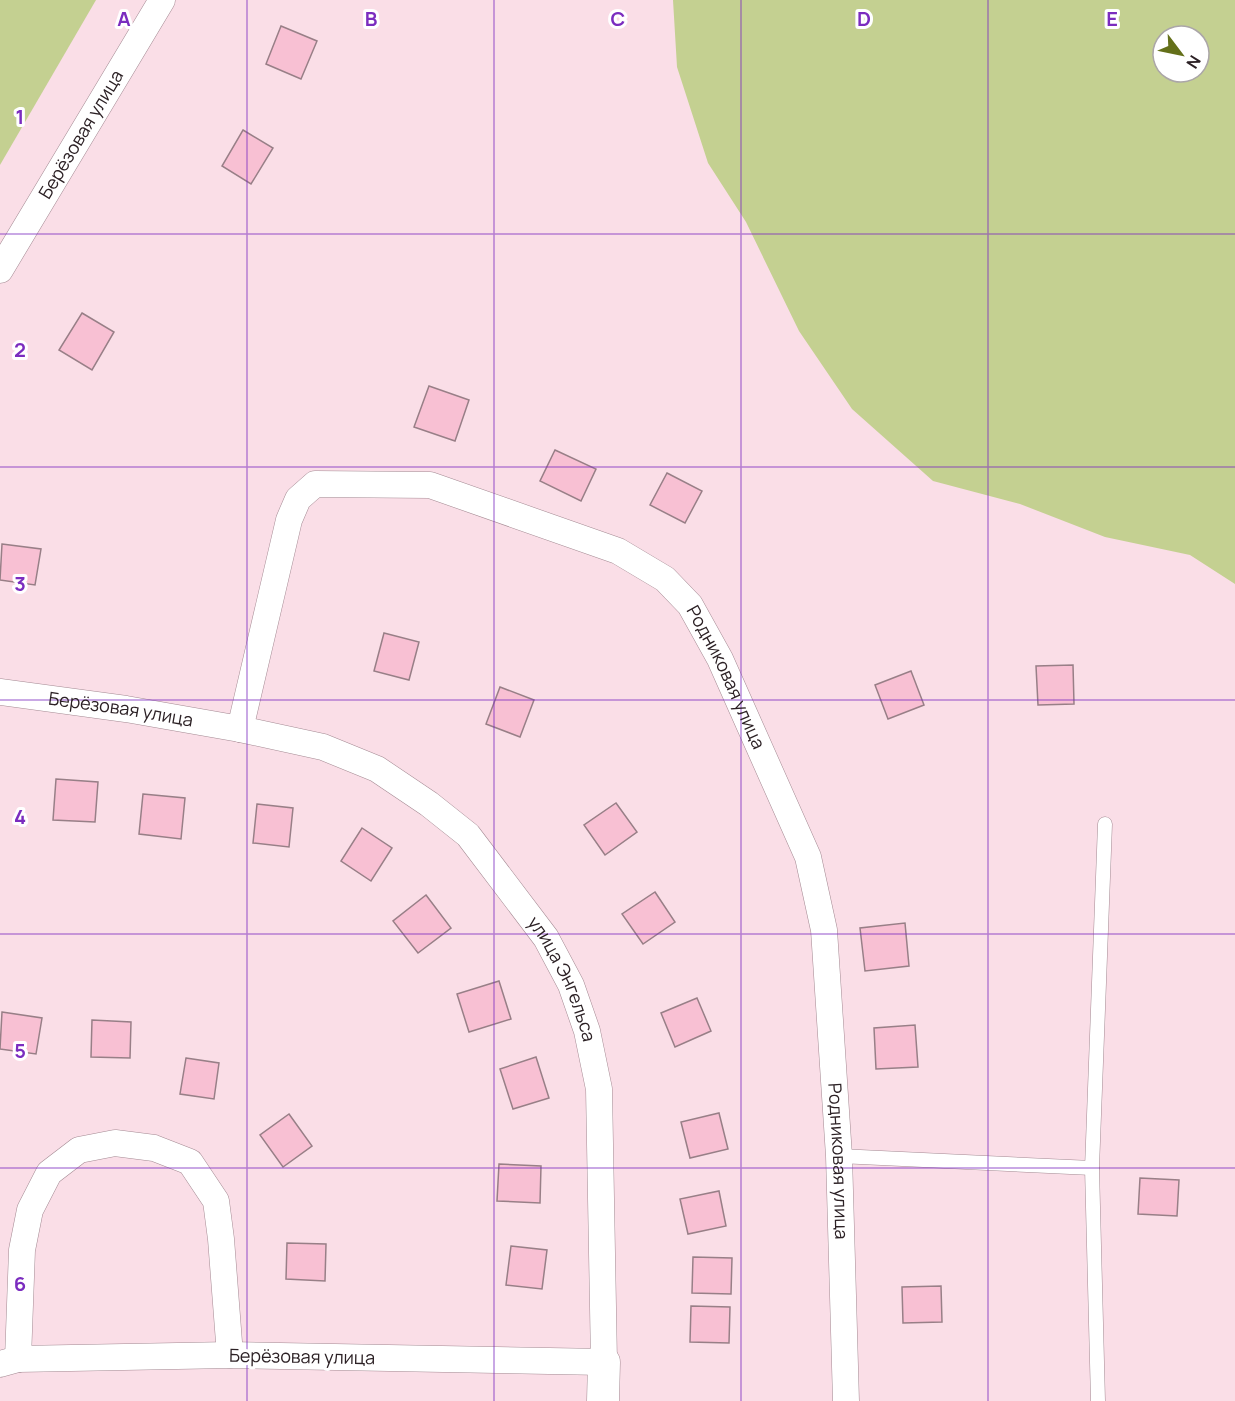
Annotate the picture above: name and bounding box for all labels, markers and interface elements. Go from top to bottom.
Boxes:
text: A [117,5,131,32]
text: B [365,5,378,32]
text: C [611,5,625,32]
text: D [857,5,871,32]
text: E [1106,5,1118,32]
north arrow [1151,24,1211,84]
text: N [1181,51,1206,73]
street label: Берёзовая улица [33,65,128,203]
text: 1 [16,103,24,130]
text: 2 [14,336,26,363]
text: 3 [14,570,26,597]
street label: Родниковая улица [682,601,771,752]
street label: Берёзовая улица [47,686,195,732]
text: 4 [14,803,26,830]
street label: улица Энгельса [523,911,602,1044]
text: 5 [14,1037,26,1064]
street label: Родниковая улица [823,1082,854,1240]
text: 6 [14,1270,26,1297]
street label: Берёзовая улица [229,1343,375,1369]

